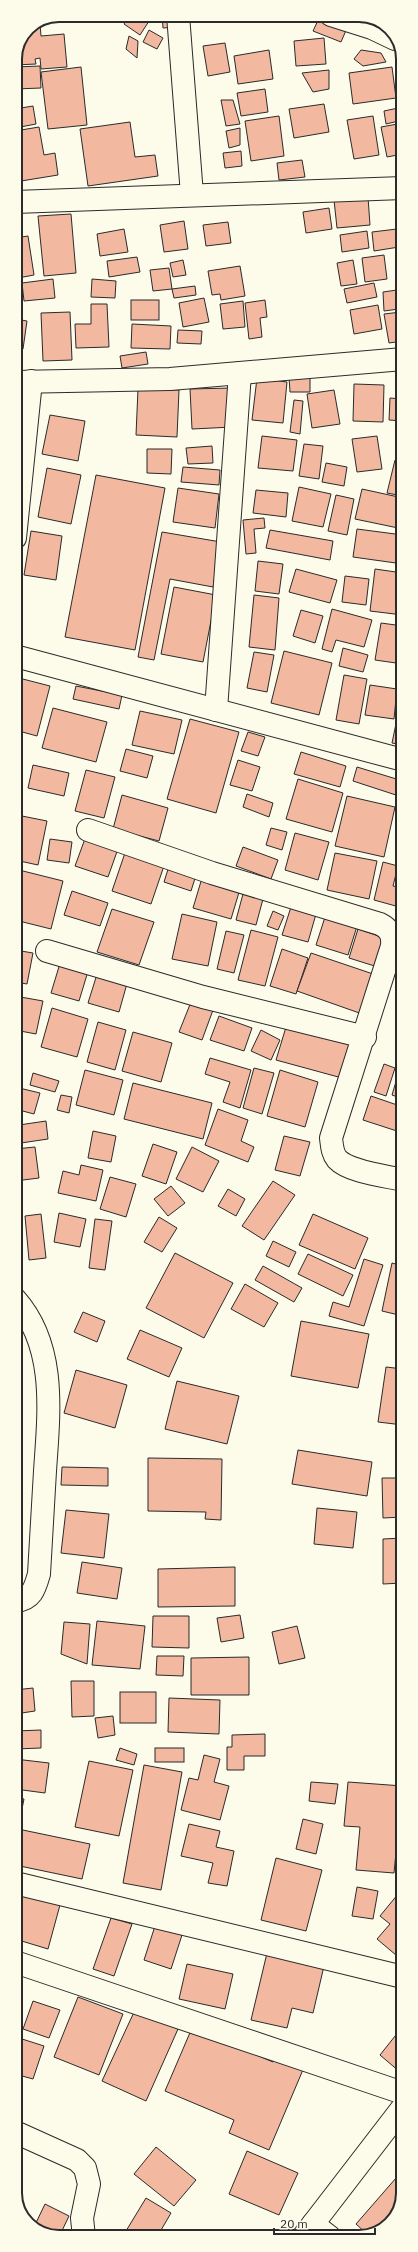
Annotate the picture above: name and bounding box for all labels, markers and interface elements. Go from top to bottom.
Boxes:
scale bar [274,2210,375,2236]
text: 20 m [280,2216,308,2231]

